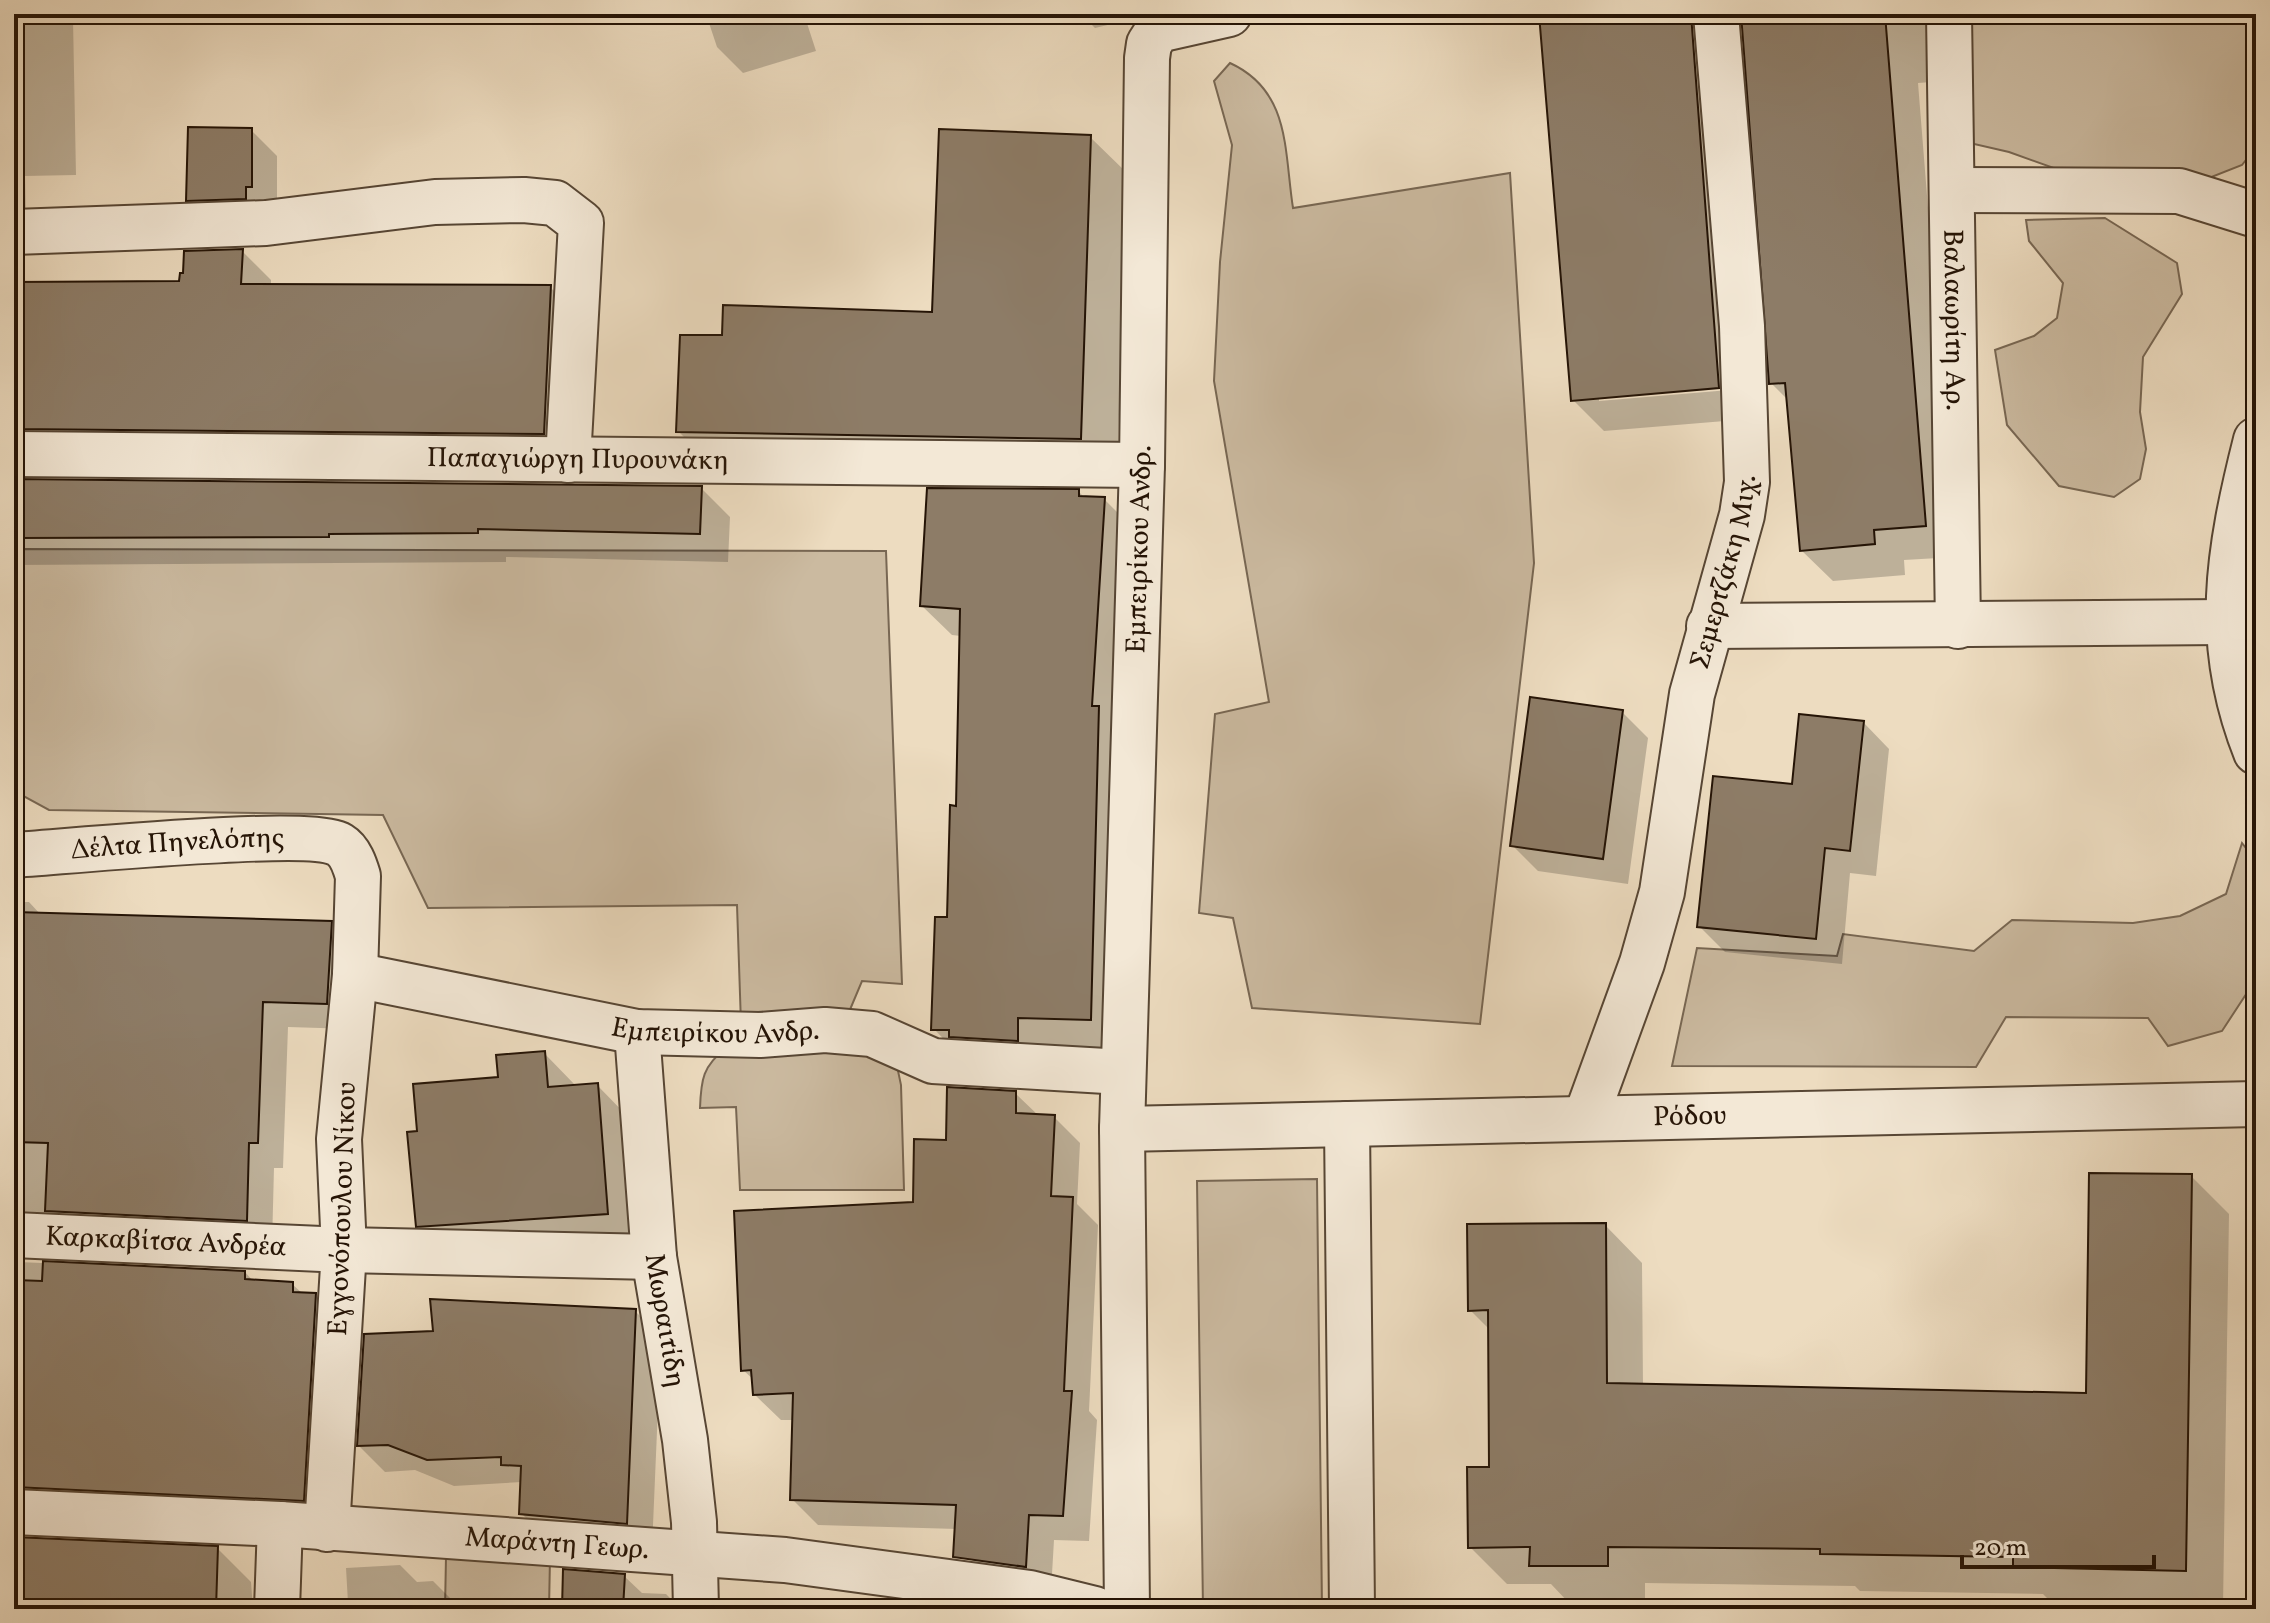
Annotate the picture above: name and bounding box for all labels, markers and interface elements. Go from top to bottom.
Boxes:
street label: Βαλαωρίτη Αρ. [1933,229,1974,411]
street label: Παπαγιώργη Πυρουνάκη [427,439,729,480]
street label: Εμπειρίκου Ανδρ. [1117,445,1162,654]
street label: Σεμερτζάκη Μιχ. [1680,475,1767,674]
street label: Δέλτα Πηνελόπης [69,819,285,870]
street label: Εμπειρίκου Ανδρ. [608,1008,821,1055]
street label: Εγγονόπουλου Νίκου [319,1081,367,1337]
street label: Ρόδου [1653,1096,1727,1137]
street label: Καρκαβίτσα Ανδρέα [44,1217,287,1267]
street label: Μωραιτίδη [634,1250,695,1391]
street label: Μαράντη Γεωρ. [463,1518,651,1570]
scale bar [1962,1519,2154,1569]
text: 20 m [1974,1532,2027,1566]

